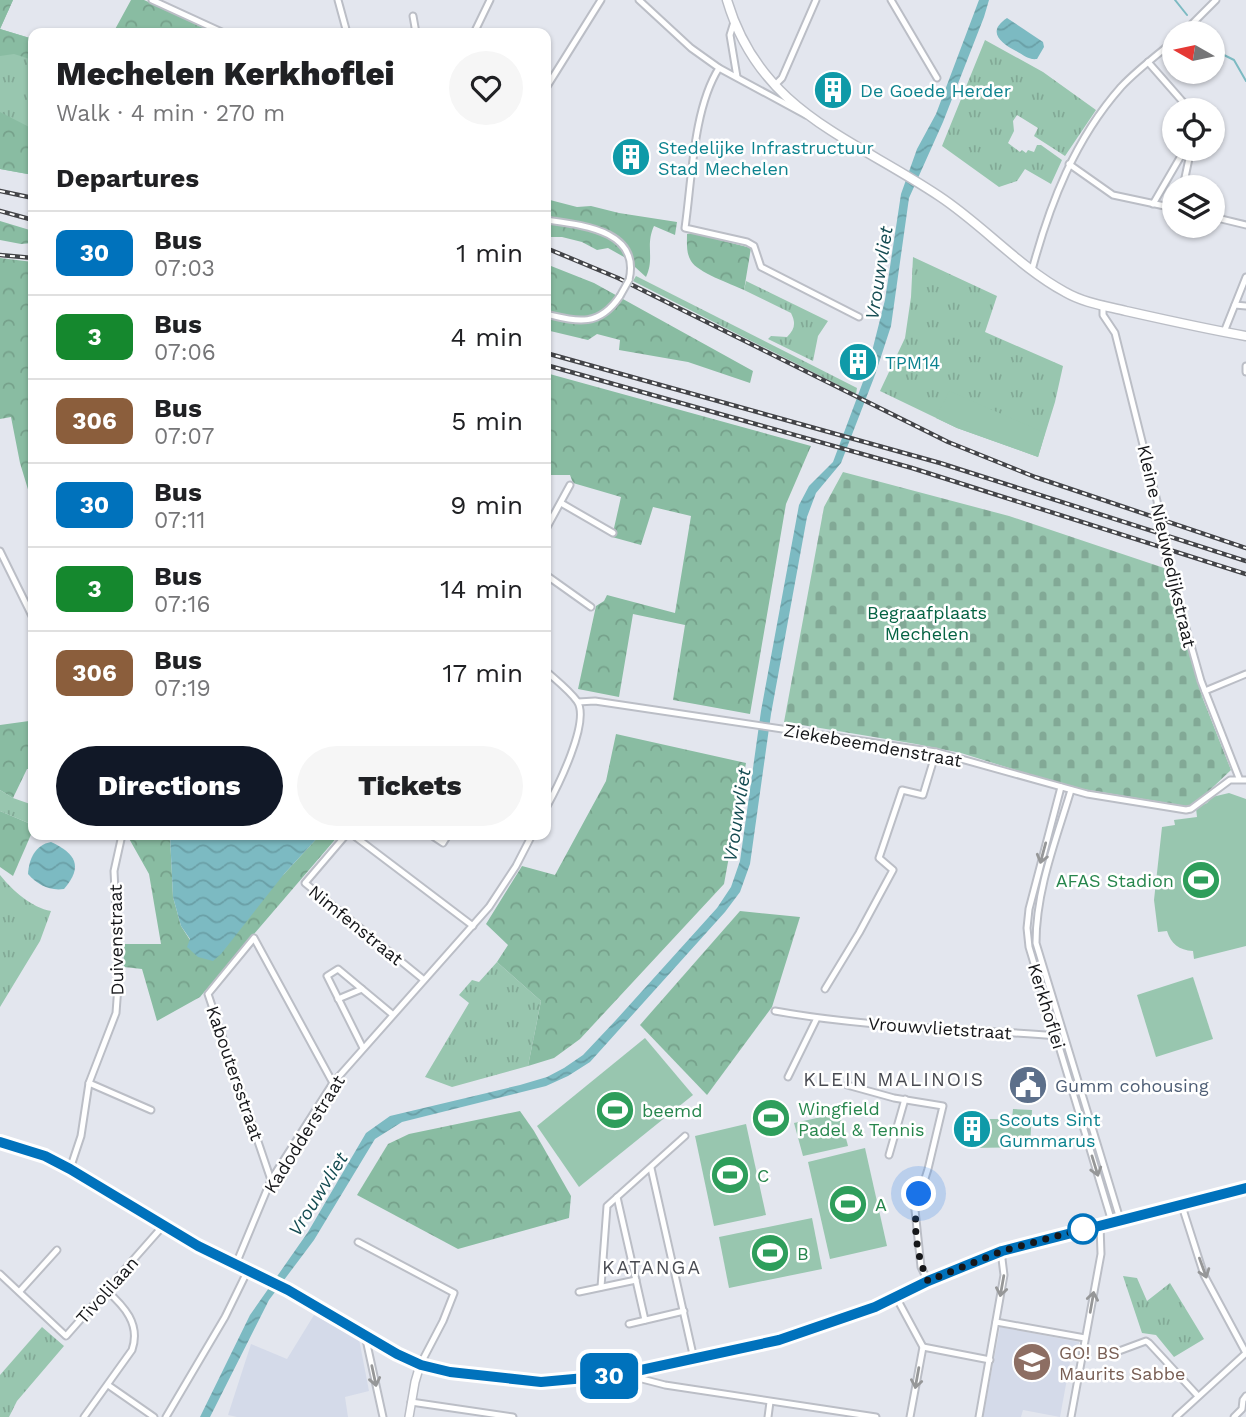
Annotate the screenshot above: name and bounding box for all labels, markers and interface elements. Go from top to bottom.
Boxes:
north arrow [1162,21,1225,84]
map controls [1162,21,1225,238]
button: heart [449,51,523,125]
text: Mechelen Kerkhoflei [56,54,394,93]
building icon: De Goede Herder [812,69,854,111]
place label: De Goede Herder [860,80,1011,101]
button: locate [1162,98,1225,161]
text: Walk · 4 min · 270 m [56,100,285,127]
building icon: Stedelijke Infrastructuur Stad Mechelen [610,136,652,178]
place label: Stedelijke Infrastructuur Stad Mechelen [658,137,874,179]
text: Departures [56,163,199,193]
button: layers [1162,175,1225,238]
water label: Vrouwvliet [860,224,898,321]
text: Bus [154,225,202,255]
text: 1 min [456,238,523,268]
text: 30 [80,239,109,267]
text: 07:03 [154,255,215,282]
text: Bus [154,309,202,339]
text: 4 min [450,322,523,352]
text: 3 [87,323,102,351]
text: 07:06 [154,339,216,366]
building icon: TPM14 [837,341,879,383]
place label: TPM14 [885,352,940,373]
text: Bus [154,393,202,423]
text: 5 min [451,406,523,436]
text: 306 [72,407,117,435]
text: 07:07 [154,423,214,450]
street label: Kleine Nieuwedijkstraat [1133,443,1201,650]
text: Bus [154,477,202,507]
text: 9 min [450,490,523,520]
text: 30 [80,491,109,519]
text: 07:11 [154,507,206,534]
text: Bus [154,561,202,591]
text: 14 min [440,574,523,604]
text: 3 [87,575,102,603]
text: 07:16 [154,591,211,618]
park label: Begraafplaats Mechelen [867,602,987,644]
text: Bus [154,645,202,675]
text: 17 min [442,658,523,688]
text: 306 [72,659,117,687]
text: 07:19 [154,675,211,702]
street label: Ziekebeemdenstraat [782,719,964,771]
button: Directions [56,746,283,826]
button: Tickets [297,746,523,826]
water label: Vrouwvliet [718,766,756,863]
one-way arrow [1036,841,1049,864]
sports icon: AFAS Stadion [1180,859,1222,901]
place label: AFAS Stadion [1056,870,1174,891]
street label: Nimfenstraat [305,881,408,970]
street label: Duivenstraat [105,884,127,996]
street label: Kerkhoflei [1024,961,1070,1051]
street label: Kaboutersstraat [202,1003,268,1144]
street label: Vrouwvlietstraat [867,1013,1013,1044]
public building icon: Gumm cohousing [1007,1064,1049,1106]
district label: KLEIN MALINOIS [803,1068,985,1091]
street label: Kadodderstraat [259,1071,349,1197]
place label: Gumm cohousing [1055,1075,1209,1096]
sports icon: beemd [594,1089,636,1131]
sports icon: Wingfield Padel & Tennis [750,1097,792,1139]
place label: Wingfield Padel & Tennis [798,1098,925,1140]
place label: beemd [642,1100,703,1121]
building icon: Scouts Sint Gummarus [951,1108,993,1150]
place label: Scouts Sint Gummarus [999,1109,1101,1151]
water label: Vrouwvliet [283,1148,353,1240]
sports icon: C [709,1154,751,1196]
one-way arrow [1090,1155,1103,1177]
place label: C [757,1165,769,1186]
your location [901,1176,936,1211]
sports icon: A [827,1183,869,1225]
place label: A [875,1194,887,1215]
unlabelled marker [1068,1214,1098,1244]
sports icon: B [749,1232,791,1274]
place label: B [797,1243,809,1264]
street label: Tivolilaan [71,1252,143,1328]
district label: KATANGA [602,1256,702,1279]
one-way arrow [1197,1256,1210,1278]
one-way arrow [995,1275,1008,1297]
one-way arrow [1086,1291,1099,1314]
school or university icon: GO! BS Maurits Sabbe [1011,1341,1053,1383]
place label: GO! BS Maurits Sabbe [1059,1342,1185,1384]
line badge: 30 [578,1353,640,1399]
text: 30 [594,1362,624,1390]
one-way arrow [368,1364,382,1387]
one-way arrow [910,1366,923,1389]

